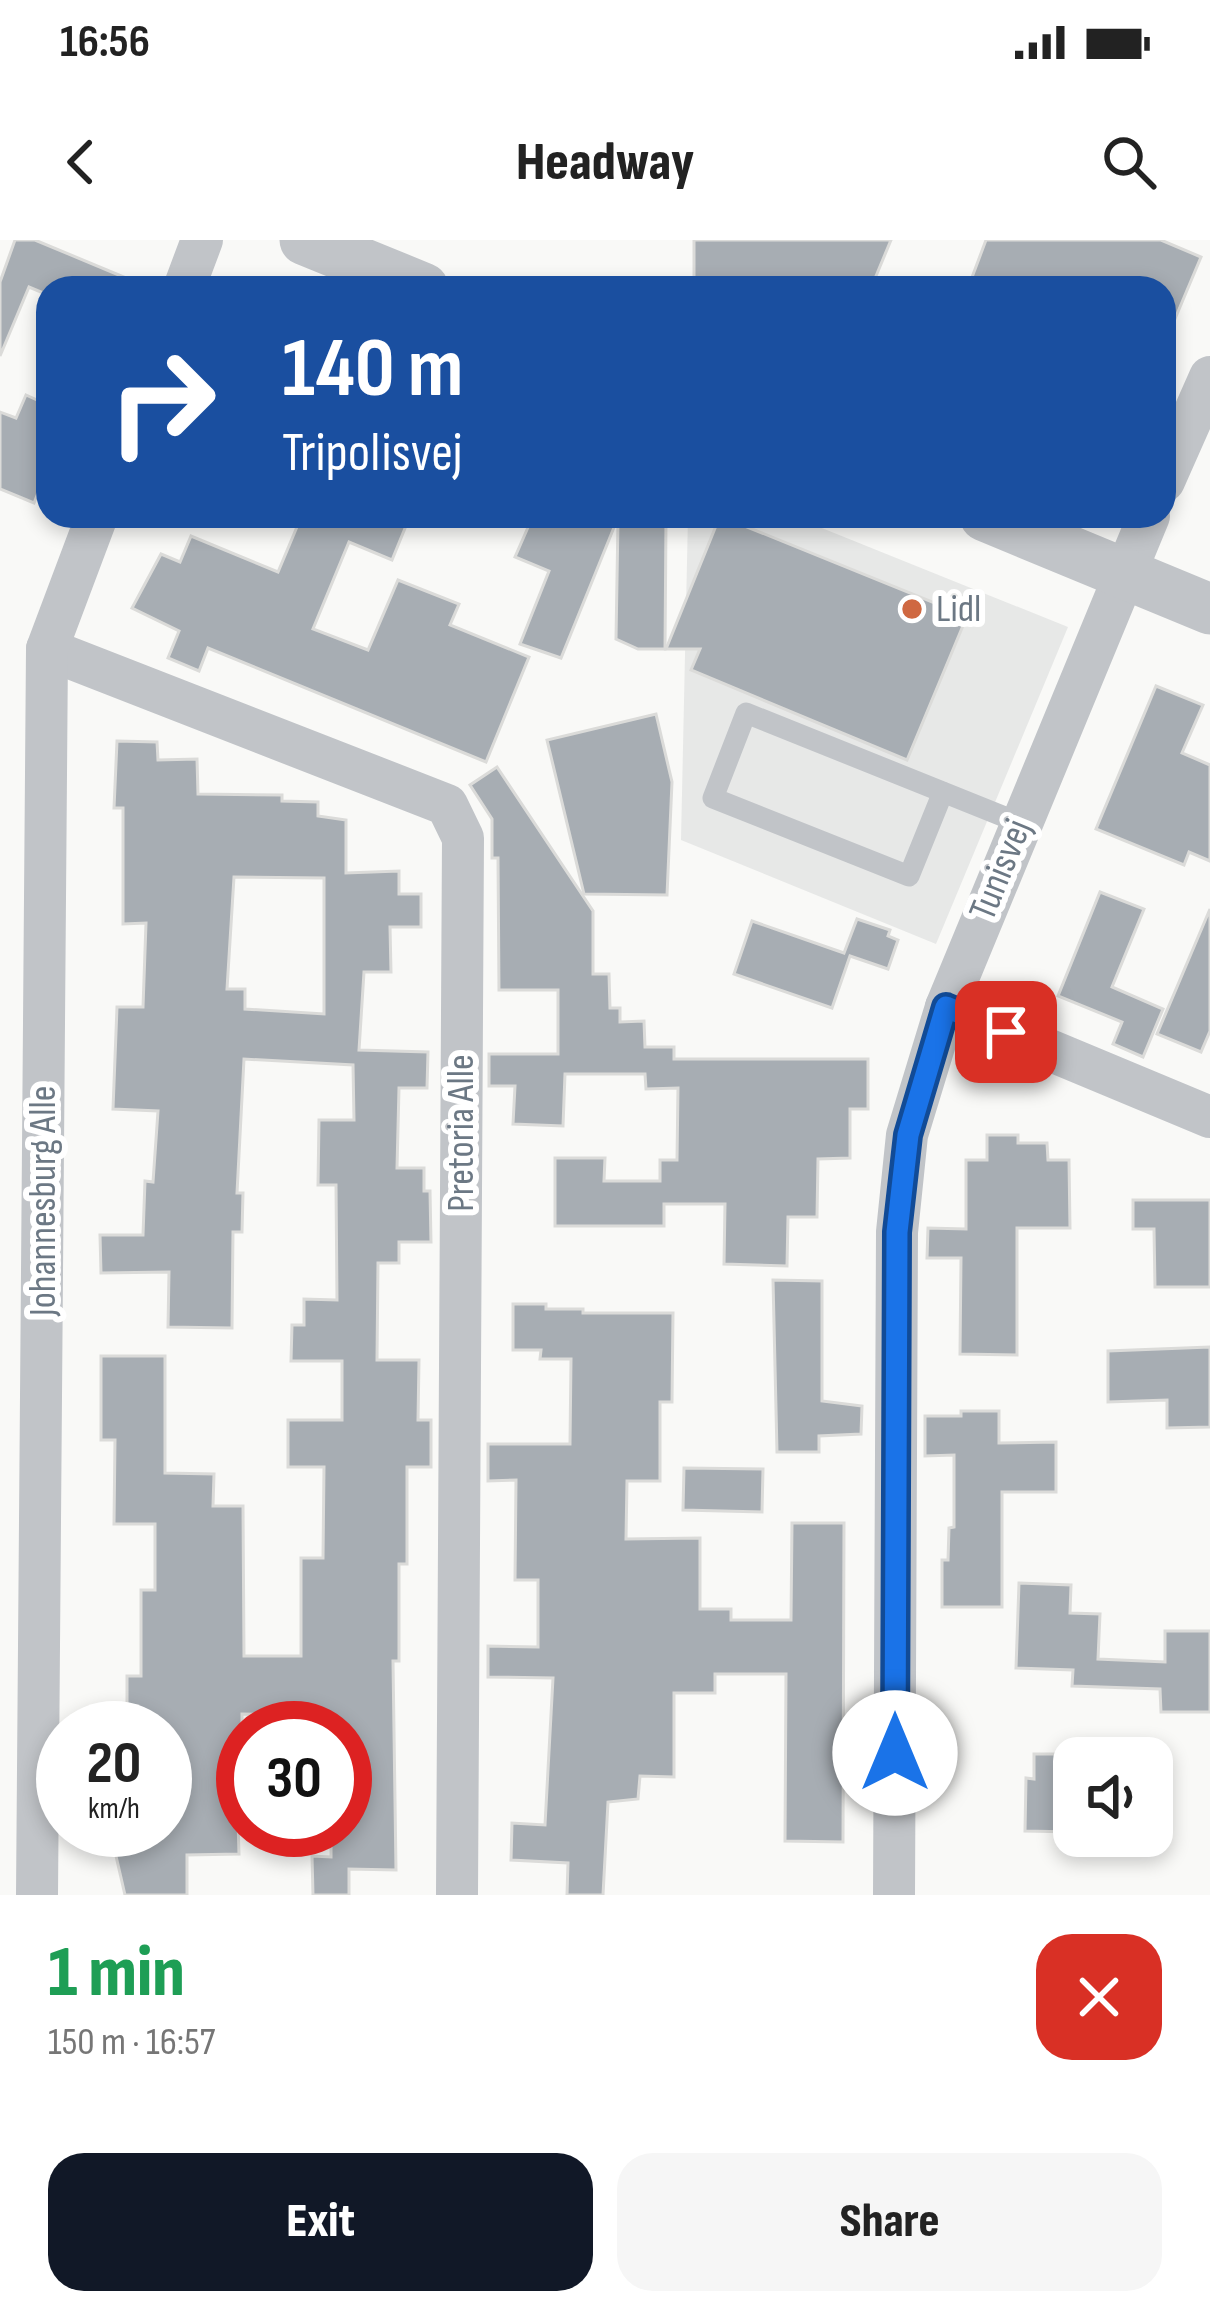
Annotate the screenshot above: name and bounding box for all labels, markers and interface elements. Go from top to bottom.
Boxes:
text: 16:56 [60,15,150,70]
icon: back [48,129,114,195]
icon: search [1096,129,1162,195]
text: Headway [516,130,694,195]
text: 140 m [282,319,463,420]
icon: right [84,324,240,480]
text: Tripolisvej [282,421,463,486]
place label: Lidl [936,586,981,633]
marker: Lidl [899,596,925,622]
street label: Tunisvej [960,813,1042,927]
pin [955,981,1057,1083]
icon: arrive [973,999,1039,1065]
street label: Pretoria Alle [438,1054,485,1212]
street label: Johannesburg Alle [20,1086,67,1317]
position arrow [832,1690,958,1816]
speed limit sign: 30 [216,1701,372,1857]
text: 20 [87,1728,141,1800]
map controls [1053,1737,1173,1857]
button: sound [1053,1737,1173,1857]
text: km/h [88,1791,140,1827]
text: 1 min [48,1930,185,2017]
button: close [1036,1934,1162,2060]
text: 150 m · 16:57 [48,2019,215,2066]
button: Exit [48,2153,593,2291]
button: Share [617,2153,1162,2291]

